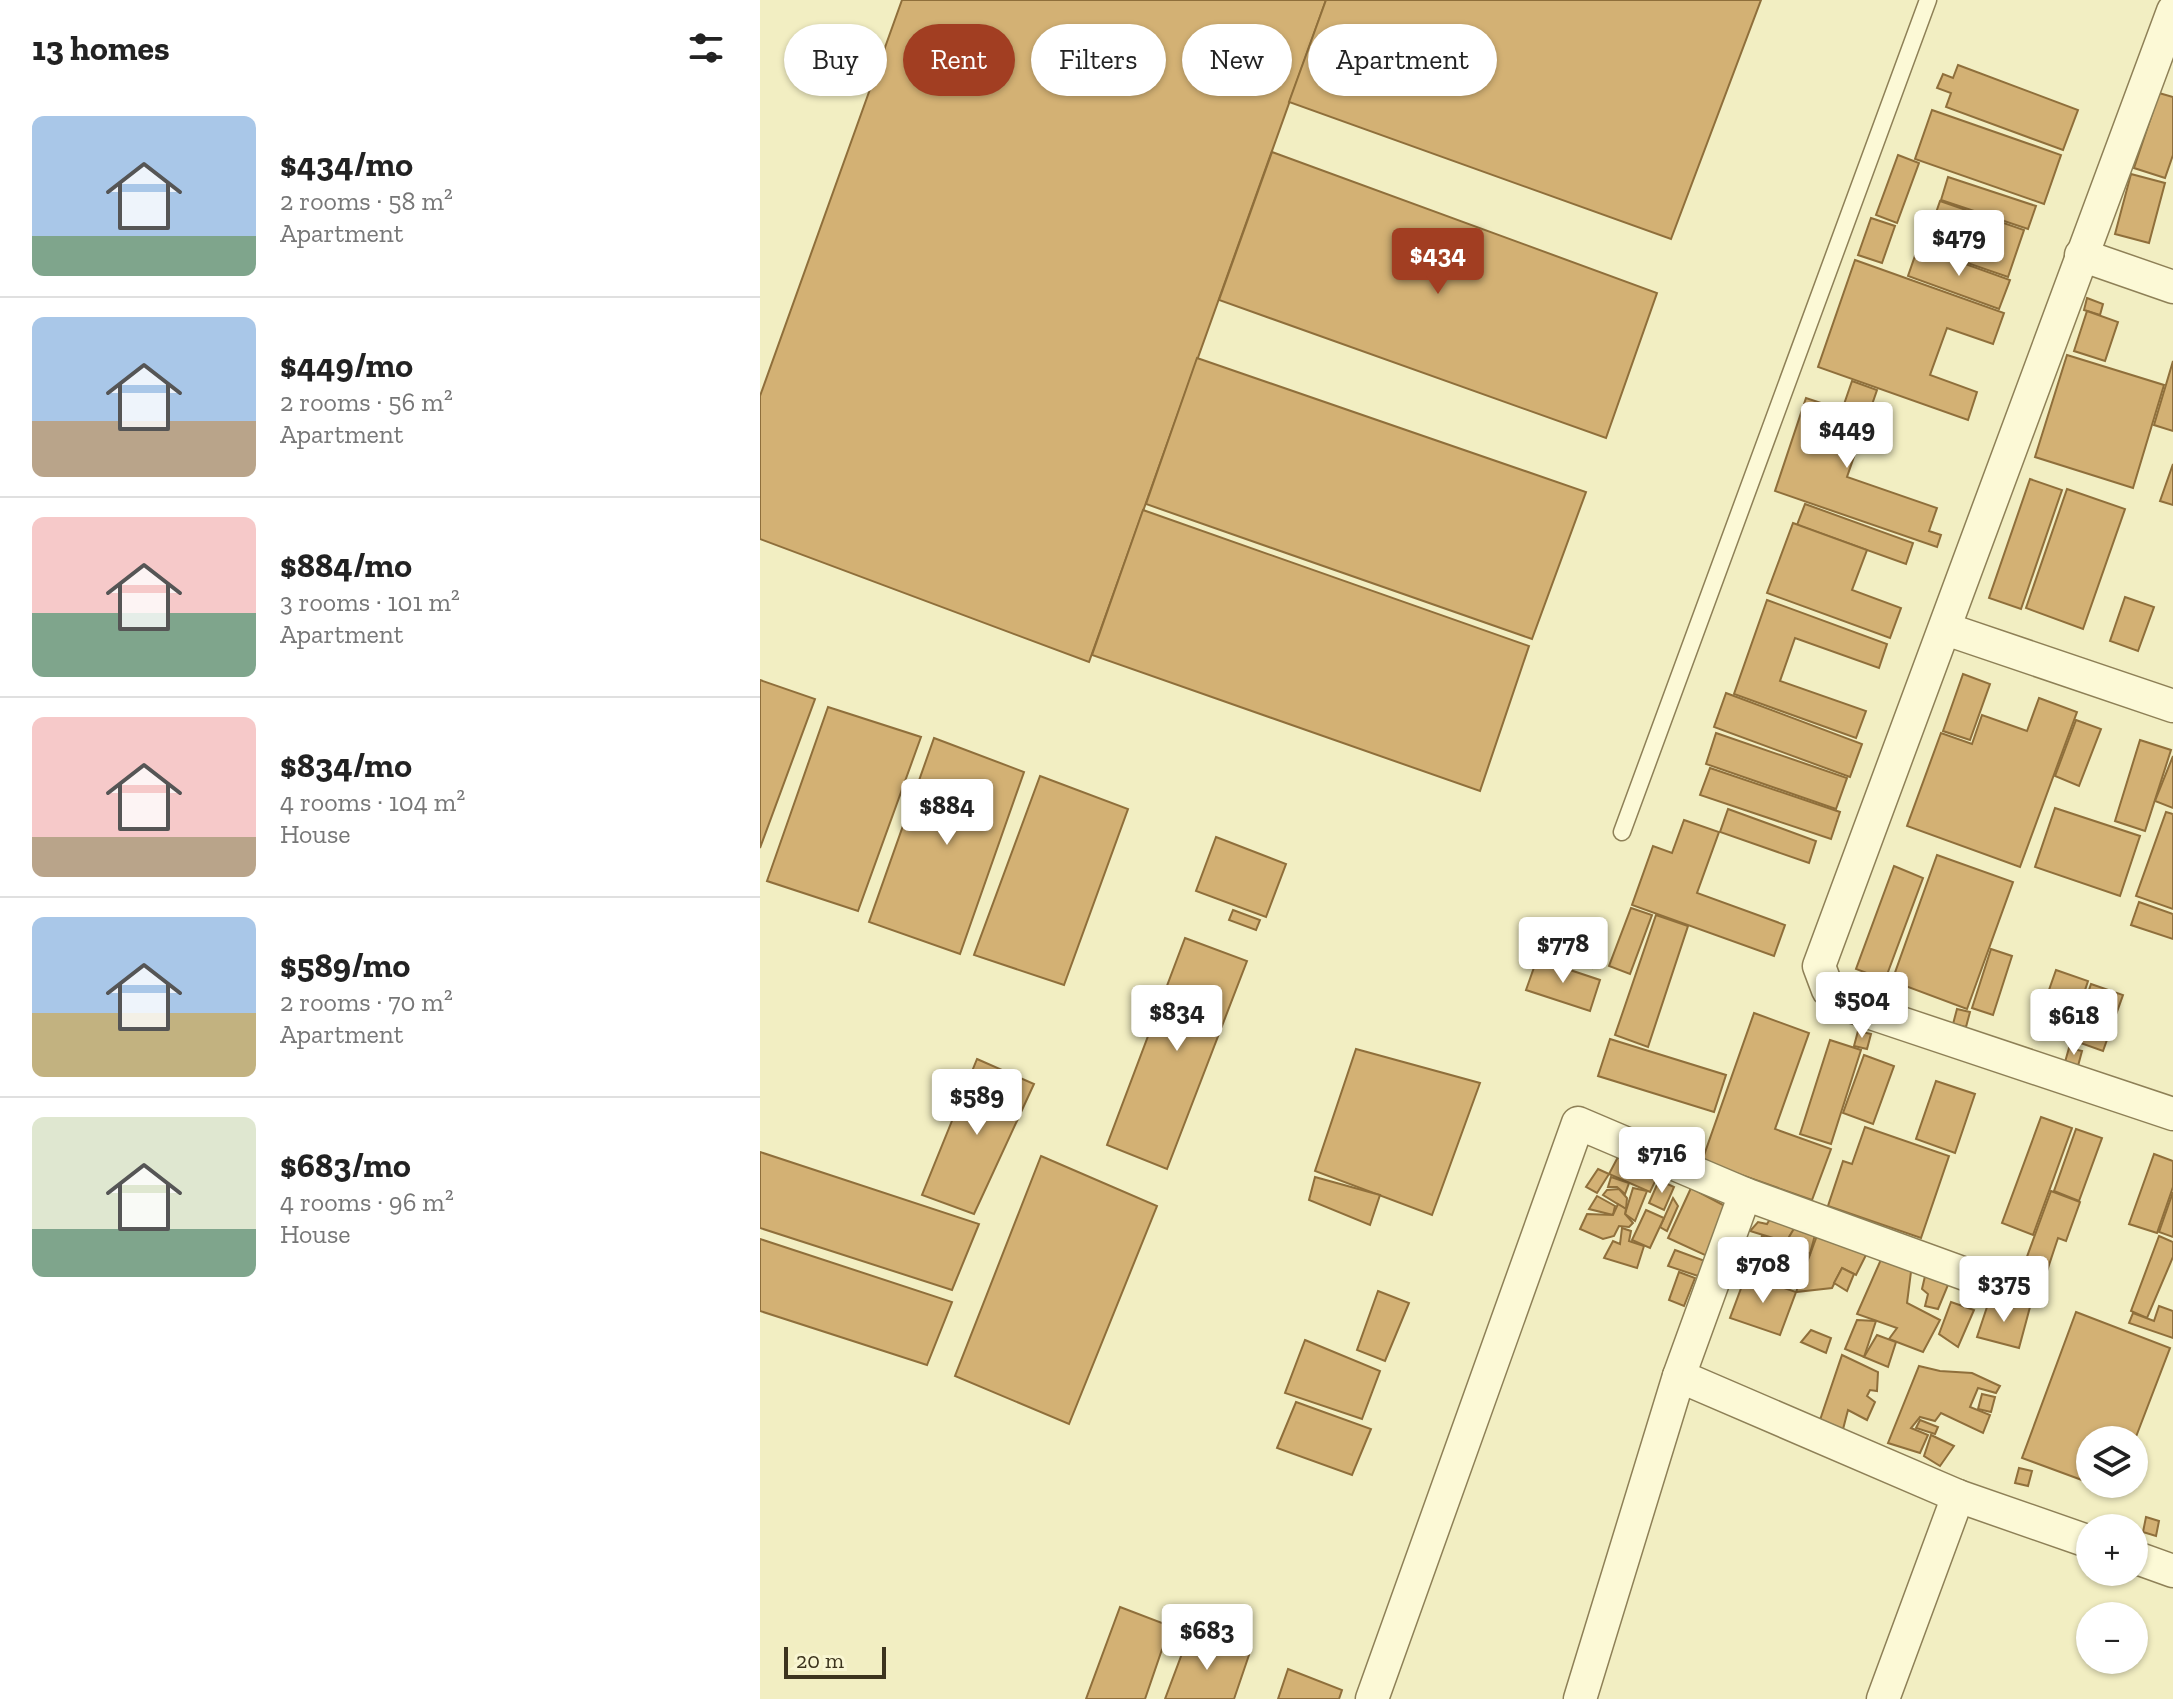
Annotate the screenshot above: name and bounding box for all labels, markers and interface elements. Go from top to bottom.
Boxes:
chip: Buy [784,24,887,96]
chip: Rent [903,24,1015,96]
chip: Filters [1031,24,1166,96]
chip: New [1182,24,1292,96]
chip: Apartment [1308,24,1497,96]
icon: filters [684,26,728,70]
text: 13 homes [32,28,170,69]
text: $434/mo [280,144,413,185]
icon: home [96,148,192,244]
text: 2 rooms · 58 m² [280,185,453,217]
pin: $479 [1912,210,2006,278]
text: Apartment [280,217,403,249]
text: $479 [1932,220,1986,252]
pin: $434 [1391,228,1485,296]
text: $434 [1410,238,1466,270]
text: $449/mo [280,345,413,386]
icon: home [96,349,192,445]
text: 2 rooms · 56 m² [280,386,453,418]
pin: $449 [1800,402,1894,470]
text: $449 [1819,412,1875,444]
text: Apartment [280,418,403,450]
text: $884/mo [280,545,412,586]
icon: home [96,549,192,645]
text: 3 rooms · 101 m² [280,586,460,618]
text: Apartment [280,618,403,650]
text: $834/mo [280,745,412,786]
icon: home [96,749,192,845]
pin: $884 [900,779,994,847]
text: 4 rooms · 104 m² [280,786,465,818]
text: $884 [919,789,975,821]
text: House [280,818,351,850]
pin: $778 [1516,917,1610,985]
text: $778 [1537,927,1589,959]
text: $589/mo [280,945,410,986]
icon: home [96,949,192,1045]
pin: $504 [1815,972,1909,1040]
text: $504 [1834,982,1890,1014]
pin: $834 [1130,985,1224,1053]
text: 2 rooms · 70 m² [280,986,453,1018]
pin: $618 [2027,989,2121,1057]
text: $834 [1149,995,1205,1027]
text: $618 [2048,999,2100,1031]
text: Apartment [280,1018,403,1050]
pin: $589 [930,1069,1024,1137]
text: $589 [950,1079,1004,1111]
pin: $716 [1615,1127,1709,1195]
text: $716 [1637,1137,1687,1169]
text: $683/mo [280,1145,411,1186]
icon: home [96,1149,192,1245]
text: 4 rooms · 96 m² [280,1186,454,1218]
text: House [280,1218,351,1250]
pin: $708 [1716,1237,1810,1305]
text: $708 [1736,1247,1790,1279]
pin: $375 [1957,1256,2051,1324]
text: $375 [1977,1266,2031,1298]
map controls [2076,1426,2148,1674]
button: layers [2076,1426,2148,1498]
button: + [2076,1514,2148,1586]
button: − [2076,1602,2148,1674]
pin: $683 [1160,1604,1254,1672]
text: $683 [1180,1614,1234,1646]
scale bar [784,1643,886,1679]
text: 20 m [796,1647,844,1674]

